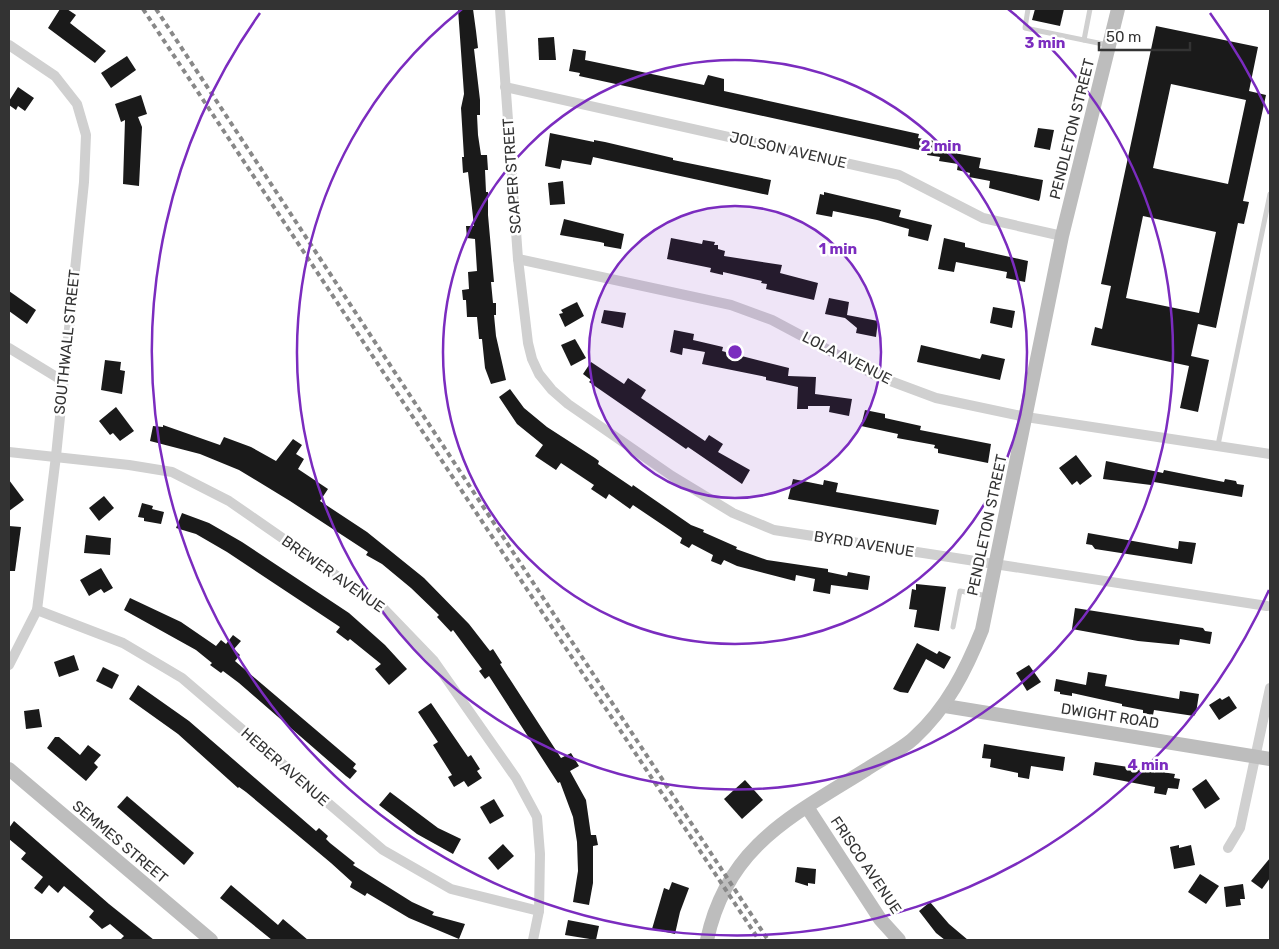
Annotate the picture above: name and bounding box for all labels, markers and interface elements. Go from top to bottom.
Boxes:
scale bar [1099,20,1190,52]
text: 50 m [1106,28,1141,46]
text: 3 min [1025,34,1065,52]
street label: PENDLETON STREET [1046,57,1098,201]
street label: SCAPER STREET [499,117,525,235]
street label: JOLSON AVENUE [728,128,848,172]
text: 2 min [921,137,961,155]
text: 1 min [819,240,857,258]
street label: SOUTHWALL STREET [50,268,84,415]
street label: LOLA AVENUE [799,328,895,388]
centre of rings [726,343,744,361]
street label: PENDLETON STREET [963,452,1011,597]
street label: BYRD AVENUE [813,527,915,561]
street label: BREWER AVENUE [278,532,388,616]
street label: DWIGHT ROAD [1060,699,1160,733]
street label: HEBER AVENUE [237,724,333,810]
text: 4 min [1127,756,1169,774]
street label: SEMMES STREET [69,797,172,887]
street label: FRISCO AVENUE [827,813,905,917]

